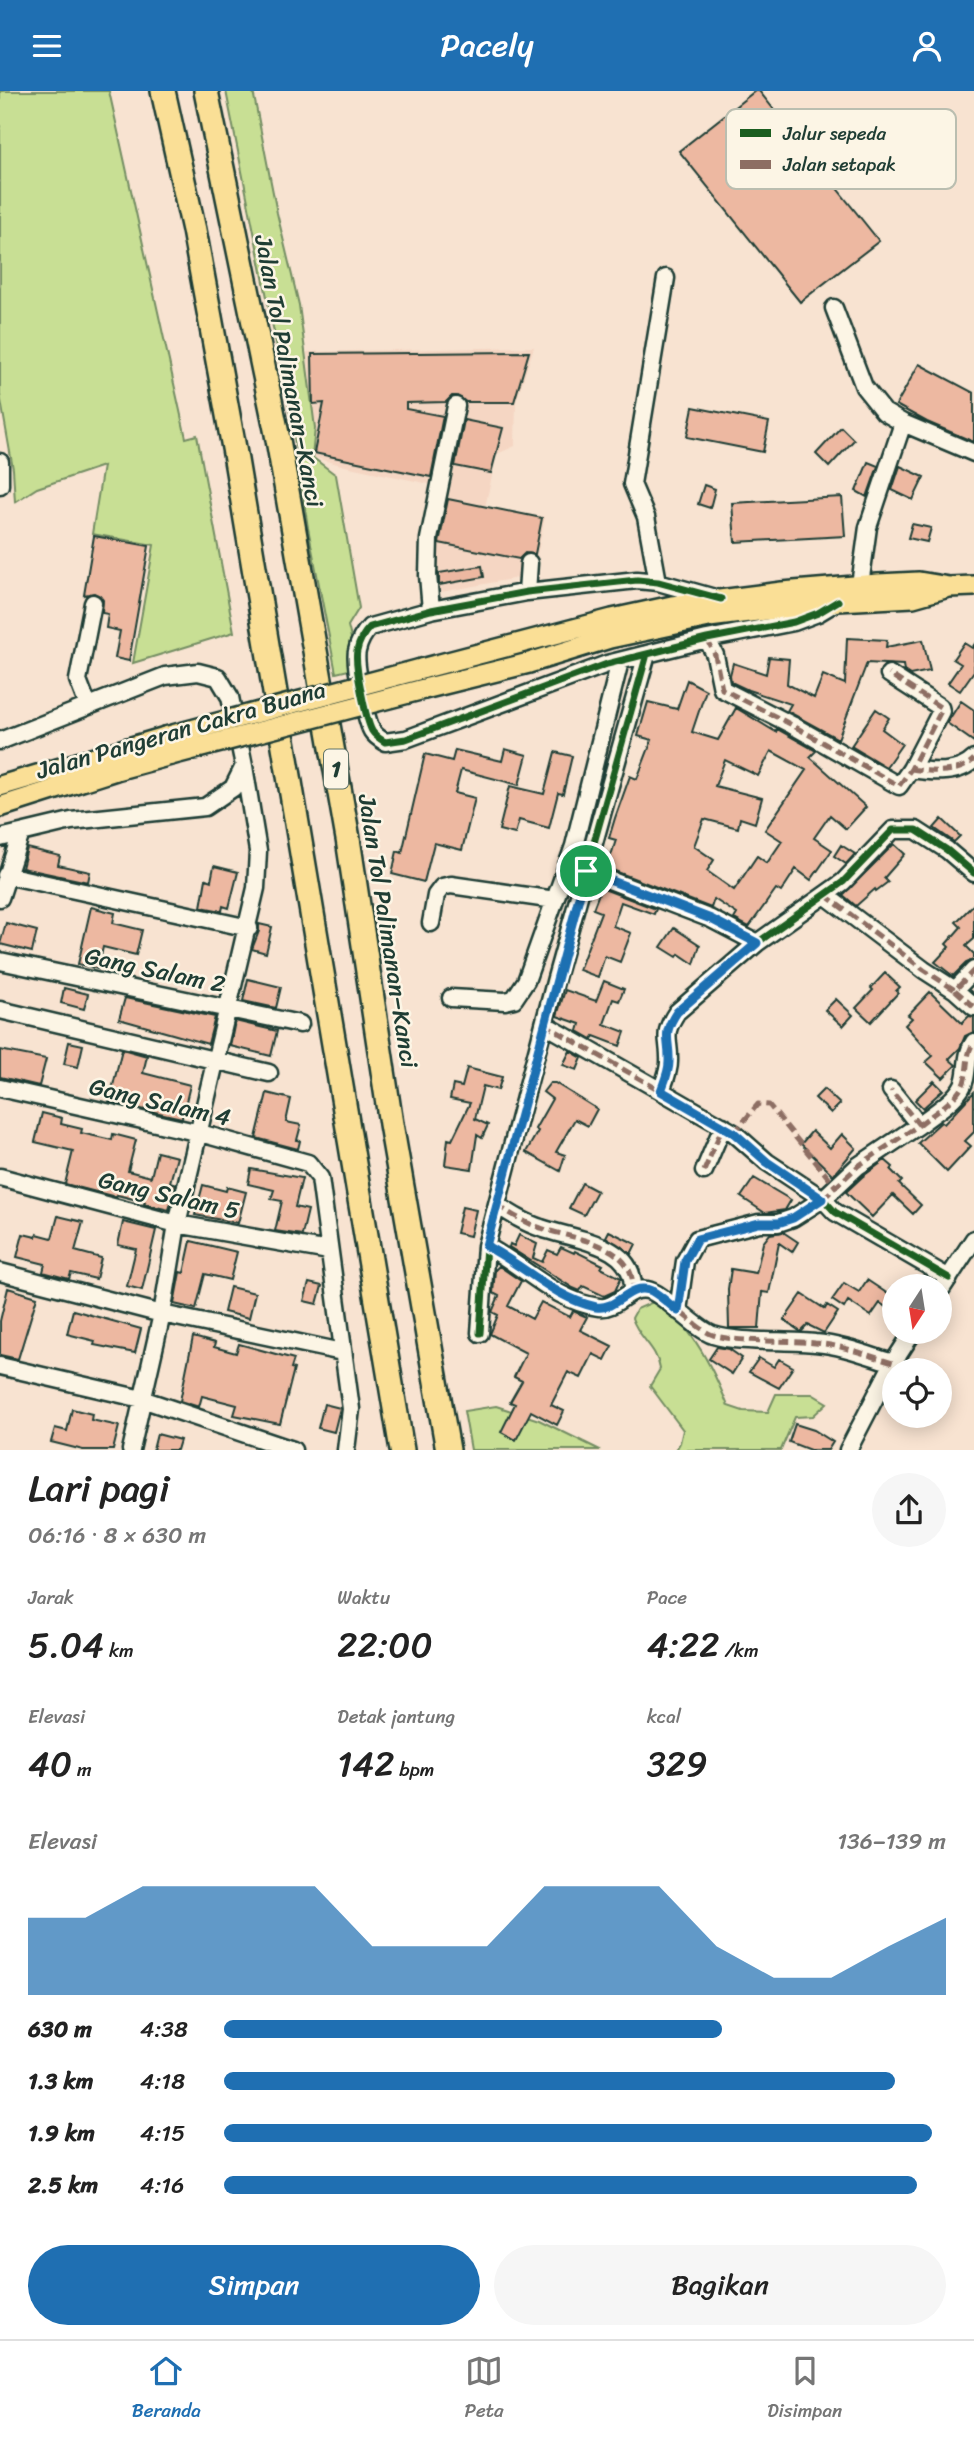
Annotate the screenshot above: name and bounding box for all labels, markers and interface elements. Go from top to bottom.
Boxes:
text: Pacely [440,17,534,74]
icon: menu [28,27,66,65]
icon: person [908,27,946,65]
legend [726,109,956,189]
text: Jalur sepeda [782,117,887,150]
text: Jalan setapak [782,148,896,181]
street label: Jalan Tol Palimanan–Kanci [242,230,336,511]
street label: Jalan Pangeran Cakra Buana [30,669,331,792]
road number: 1 [324,749,348,789]
street label: Jalan Tol Palimanan–Kanci [345,790,430,1071]
pin [556,841,616,901]
icon: arrive [567,852,605,890]
street label: Gang Salam 2 [81,935,229,1005]
street label: Gang Salam 4 [85,1065,235,1139]
street label: Gang Salam 5 [94,1158,244,1232]
north arrow [882,1274,952,1344]
map controls [882,1274,952,1428]
button: locate [882,1358,952,1428]
text: Lari pagi [28,1455,169,1522]
button: share [872,1473,946,1547]
text: 06:16 · 8 × 630 m [28,1515,206,1556]
text: Jarak [28,1581,74,1614]
text: Waktu [337,1581,390,1614]
text: Pace [647,1581,687,1614]
text: 5.04 [28,1614,104,1676]
text: 22:00 [337,1614,433,1676]
text: 4:22 [647,1614,720,1676]
text: km [104,1634,134,1667]
text: /km [720,1634,759,1667]
text: Elevasi [28,1700,85,1733]
text: Detak jantung [337,1700,455,1733]
text: kcal [647,1700,681,1733]
text: 40 [28,1733,72,1795]
text: 142 [337,1733,394,1795]
text: 329 [647,1733,708,1795]
text: m [72,1753,92,1786]
text: bpm [394,1753,434,1786]
text: Elevasi [28,1821,97,1862]
text: 136–139 m [837,1821,946,1862]
text: 630 m [28,2009,92,2050]
text: 4:38 [140,2009,188,2050]
text: 1.3 km [28,2061,93,2102]
text: 4:18 [140,2061,185,2102]
text: 1.9 km [28,2113,95,2154]
text: 4:15 [140,2113,185,2154]
text: 2.5 km [28,2165,98,2206]
text: 4:16 [140,2165,184,2206]
button: Simpan [28,2245,480,2325]
button: Bagikan [494,2245,946,2325]
tab: Beranda [132,2352,201,2427]
tab: Peta [464,2352,504,2427]
tab: Disimpan [767,2352,842,2427]

